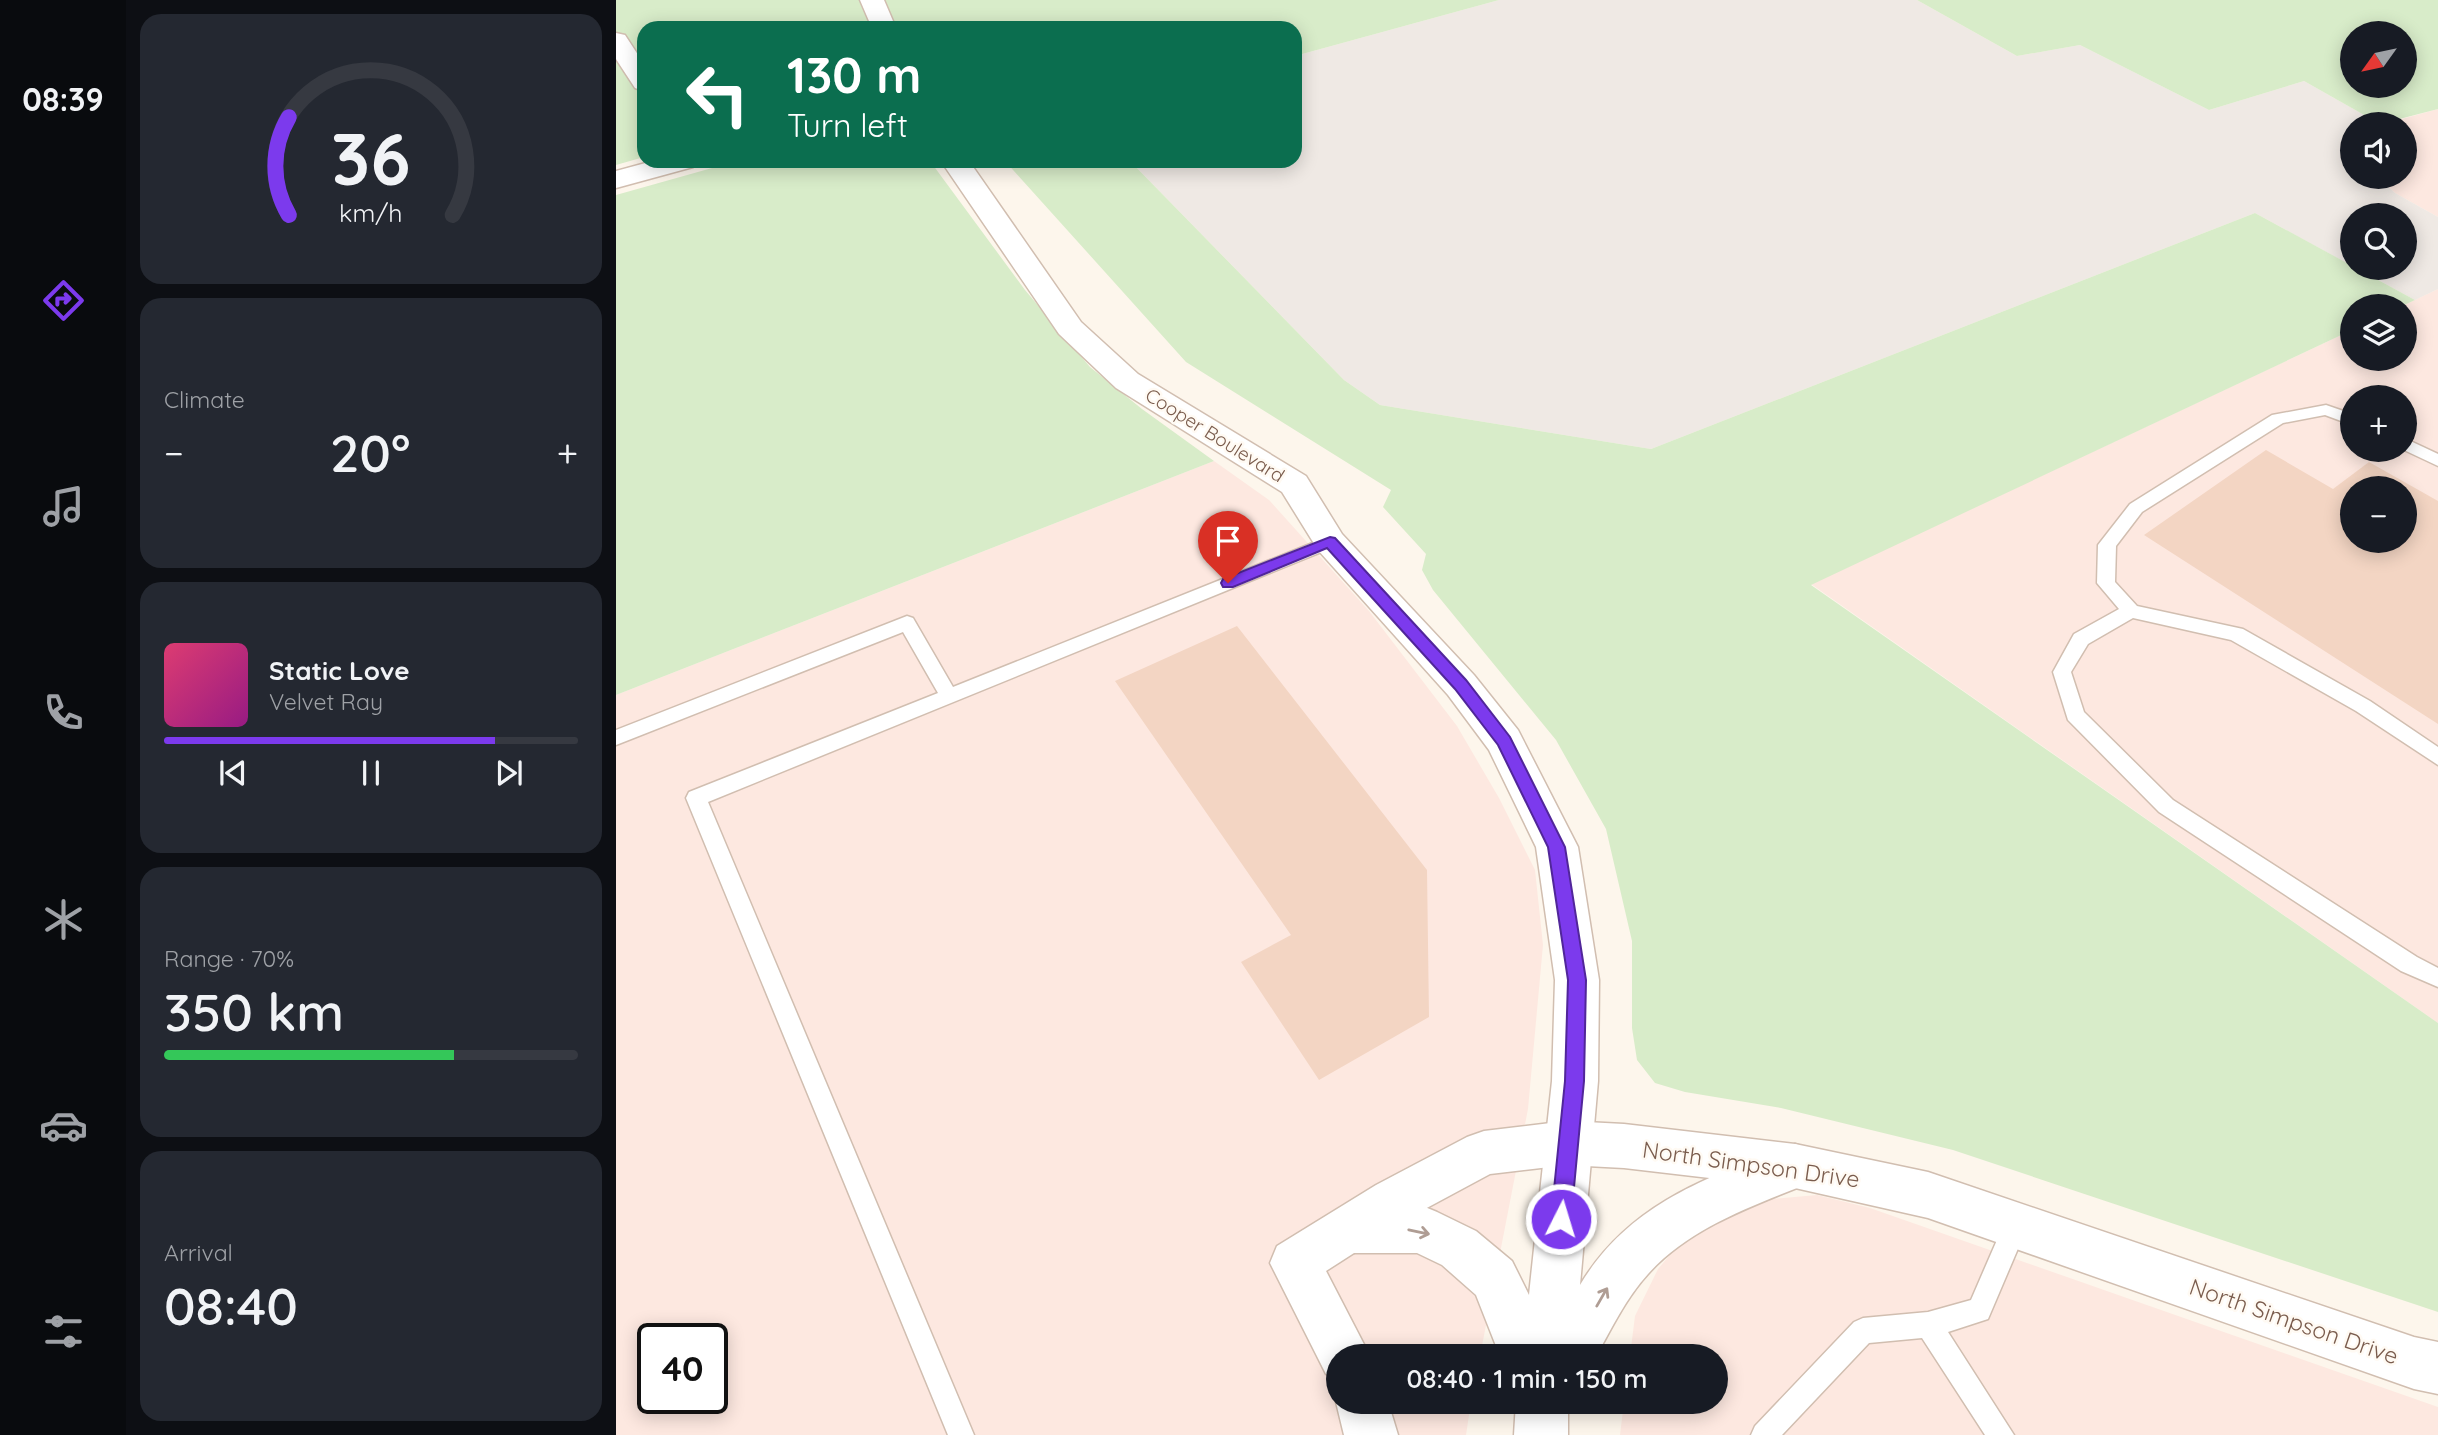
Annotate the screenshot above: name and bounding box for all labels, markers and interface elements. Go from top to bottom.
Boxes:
north arrow [2340,21,2417,98]
map controls [2340,21,2417,553]
text: 130 m [787,44,921,105]
icon: left [672,49,763,140]
text: 08:39 [22,79,104,119]
text: Turn left [787,105,908,145]
text: 36 [331,112,411,203]
button: sound [2340,112,2417,189]
text: km/h [339,197,403,228]
button: search [2340,203,2417,280]
icon: directions [39,276,88,325]
button: layers [2340,294,2417,371]
street label: Cooper Boulevard [1141,383,1289,487]
text: Climate [164,385,245,414]
button: + [2340,385,2417,462]
text: 20° [330,420,410,485]
text: − [164,429,184,477]
text: + [557,429,578,477]
button: − [2340,476,2417,553]
icon: music [39,482,88,531]
pin [1198,511,1258,583]
icon: arrive [1209,522,1247,560]
text: Static Love [269,654,410,687]
text: Velvet Ray [269,687,383,716]
icon: phone [39,688,88,737]
icon: previous [214,754,252,792]
icon: pause [352,754,390,792]
icon: next [490,754,528,792]
icon: climate [39,895,88,944]
text: Range · 70% [164,944,294,973]
text: 350 km [164,979,344,1044]
icon: car [39,1101,88,1150]
street label: North Simpson Drive [1641,1134,1861,1194]
position arrow [1524,1182,1598,1256]
one-way arrow [1407,1225,1430,1239]
text: Arrival [164,1238,233,1267]
street label: North Simpson Drive [2186,1272,2402,1370]
text: 08:40 [164,1273,298,1338]
one-way arrow [1596,1287,1609,1308]
icon: filters [39,1307,88,1356]
speed limit sign: 40 [637,1323,728,1414]
text: 08:40 · 1 min · 150 m [1407,1362,1647,1395]

